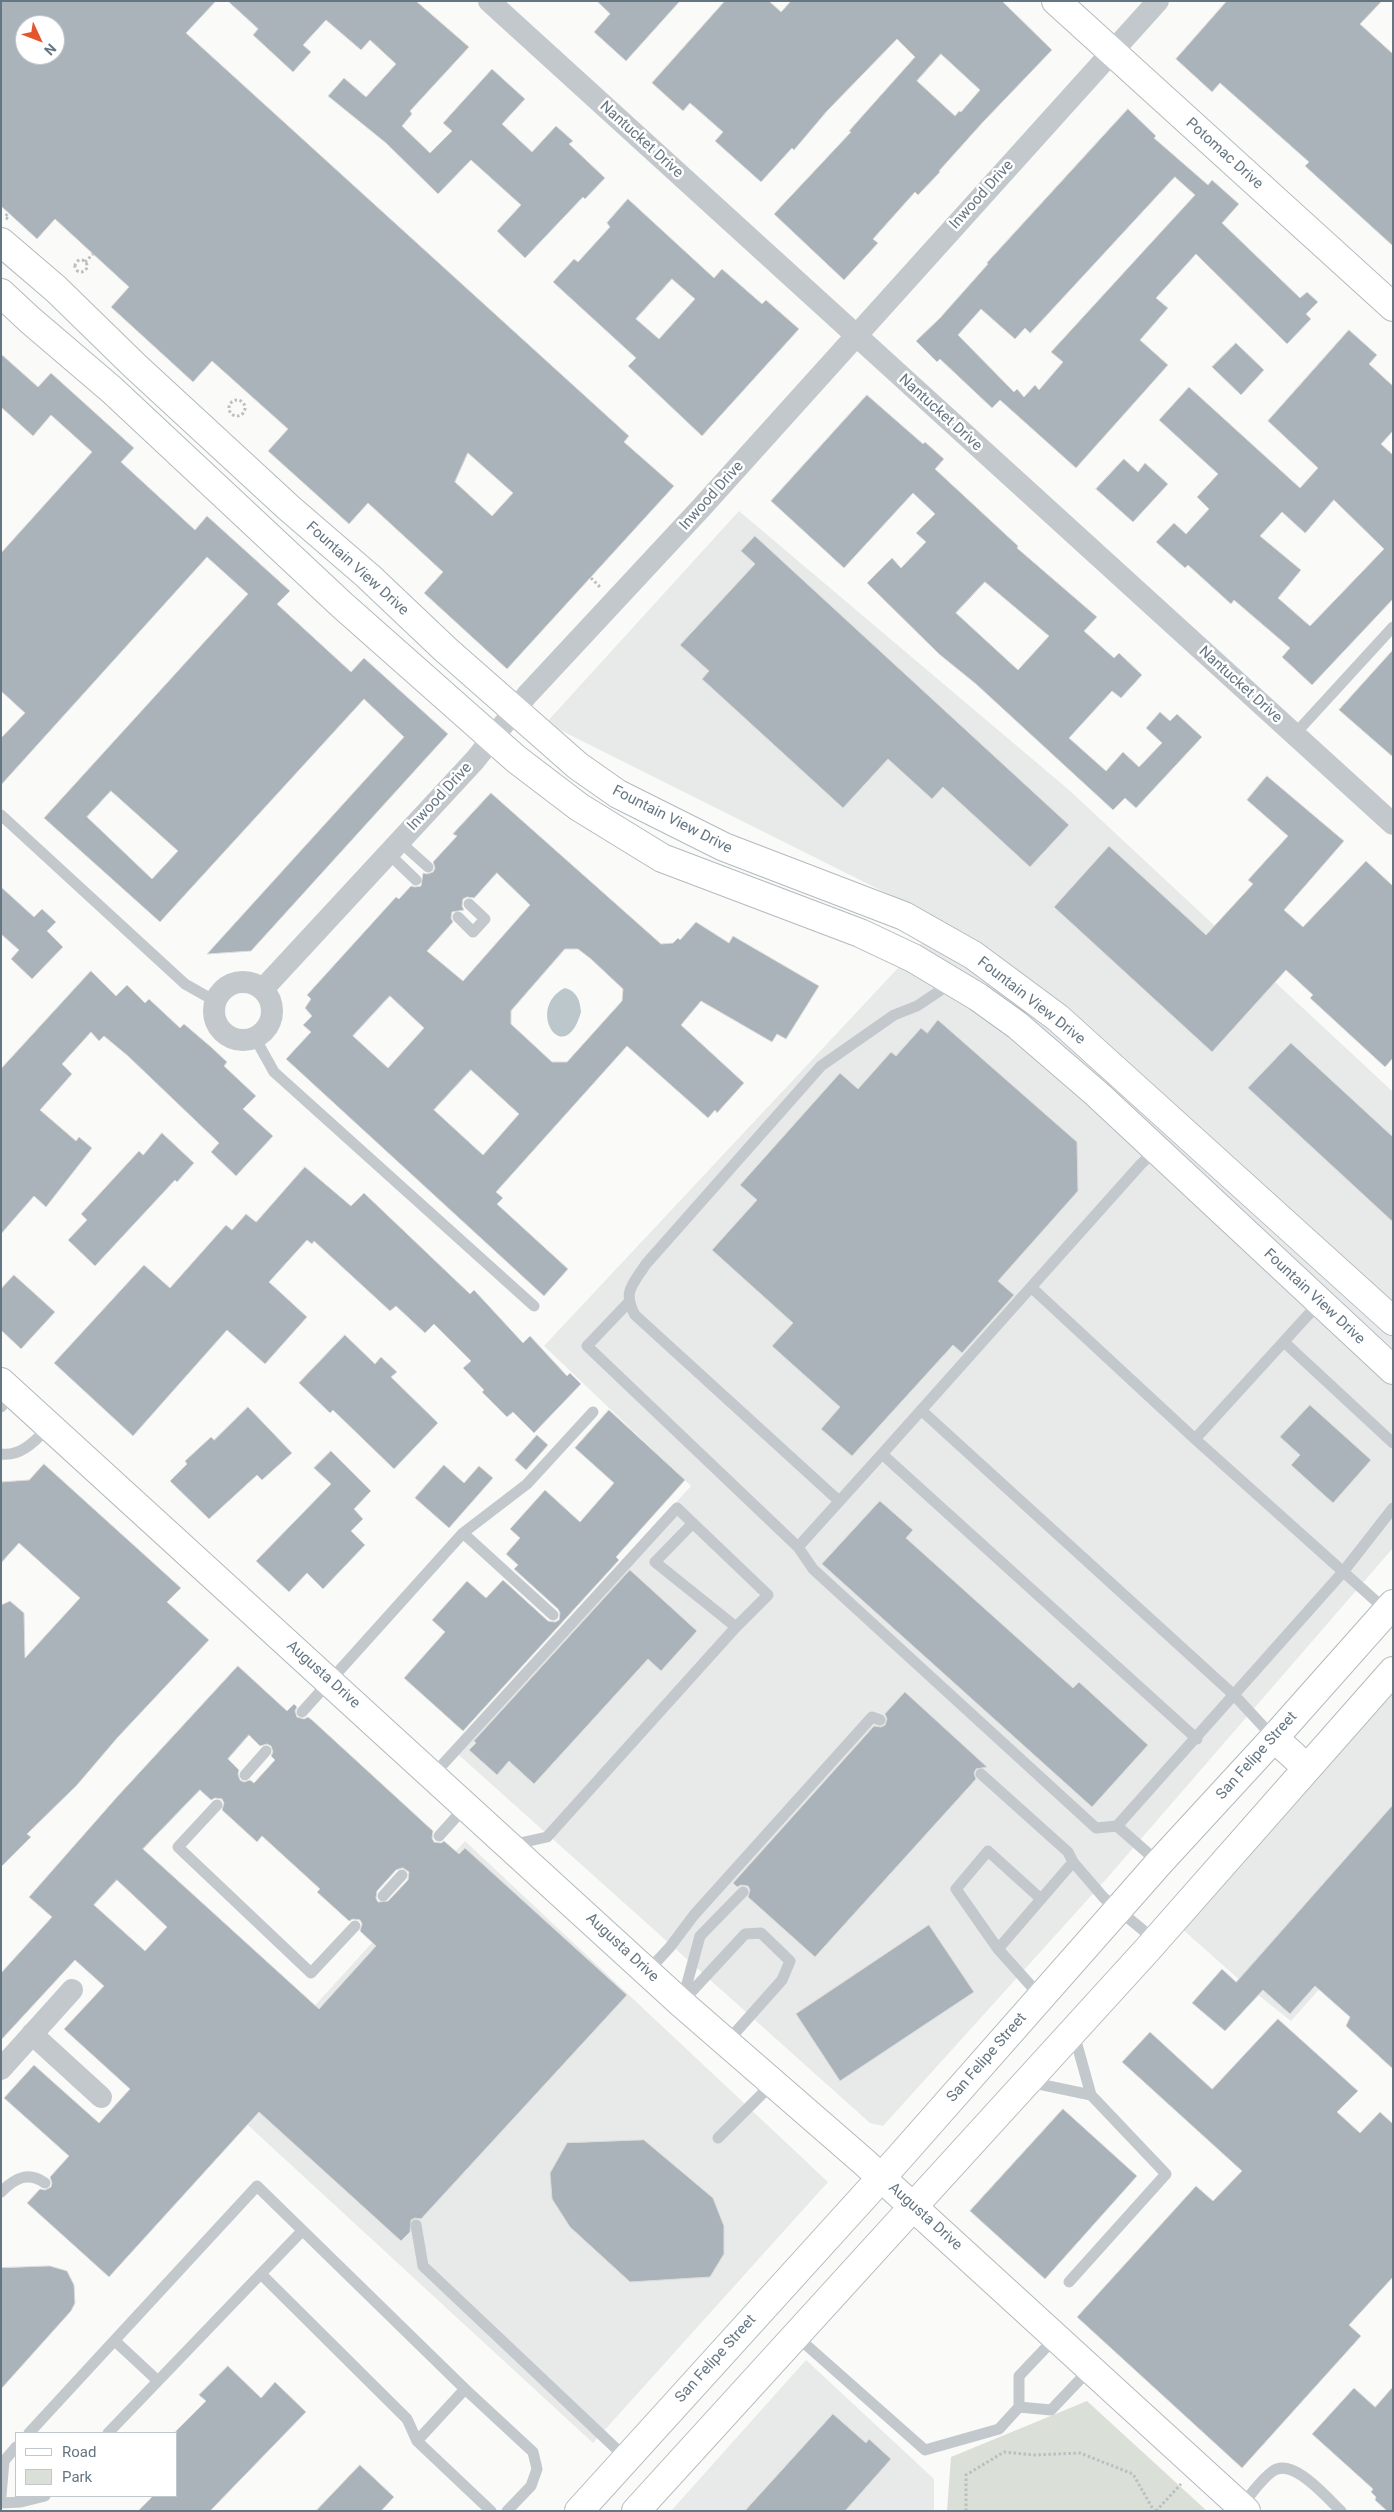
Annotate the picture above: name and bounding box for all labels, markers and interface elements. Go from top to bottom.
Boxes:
north arrow [15,15,65,65]
text: N [41,40,59,59]
street label: Nantucket Drive [596,98,686,182]
street label: Potomac Drive [1182,115,1266,193]
street label: Inwood Drive [946,157,1018,233]
street label: Nantucket Drive [895,371,985,455]
street label: Inwood Drive [676,458,748,534]
street label: Fountain View Drive [302,518,412,620]
street label: Nantucket Drive [1195,643,1285,727]
street label: Inwood Drive [404,759,476,835]
street label: Fountain View Drive [609,782,735,858]
street label: Fountain View Drive [974,953,1088,1049]
street label: Fountain View Drive [1260,1245,1368,1349]
street label: Augusta Drive [282,1637,364,1713]
street label: San Felipe Street [1213,1708,1301,1804]
street label: Augusta Drive [582,1910,662,1986]
street label: San Felipe Street [943,2010,1031,2106]
street label: Augusta Drive [884,2179,966,2255]
street label: San Felipe Street [672,2311,760,2407]
legend [15,2432,178,2497]
text: Road [62,2443,96,2461]
text: Park [62,2468,92,2486]

